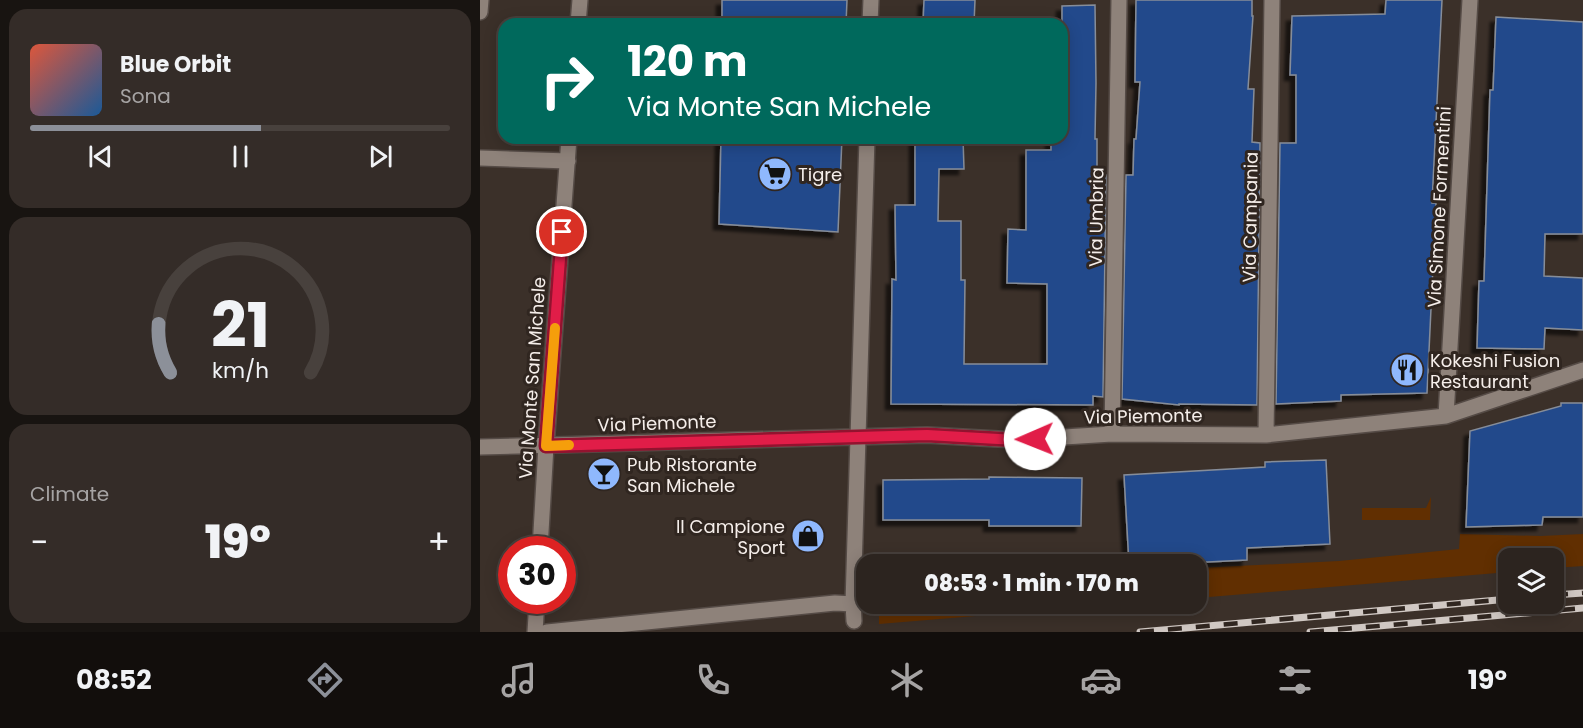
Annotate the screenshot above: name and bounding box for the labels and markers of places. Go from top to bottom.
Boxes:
supermarket icon: Tigre [757,156,793,192]
place label: Tigre [798,162,842,187]
pin [536,206,587,257]
place label: Kokeshi Fusion Restaurant [1430,348,1560,394]
restaurant icon: Kokeshi Fusion Restaurant [1389,352,1425,388]
place label: Pub Ristorante San Michele [627,452,757,498]
bar icon: Pub Ristorante San Michele [586,456,622,492]
place label: Il Campione Sport [676,514,785,560]
shop icon: Il Campione Sport [790,518,826,554]

